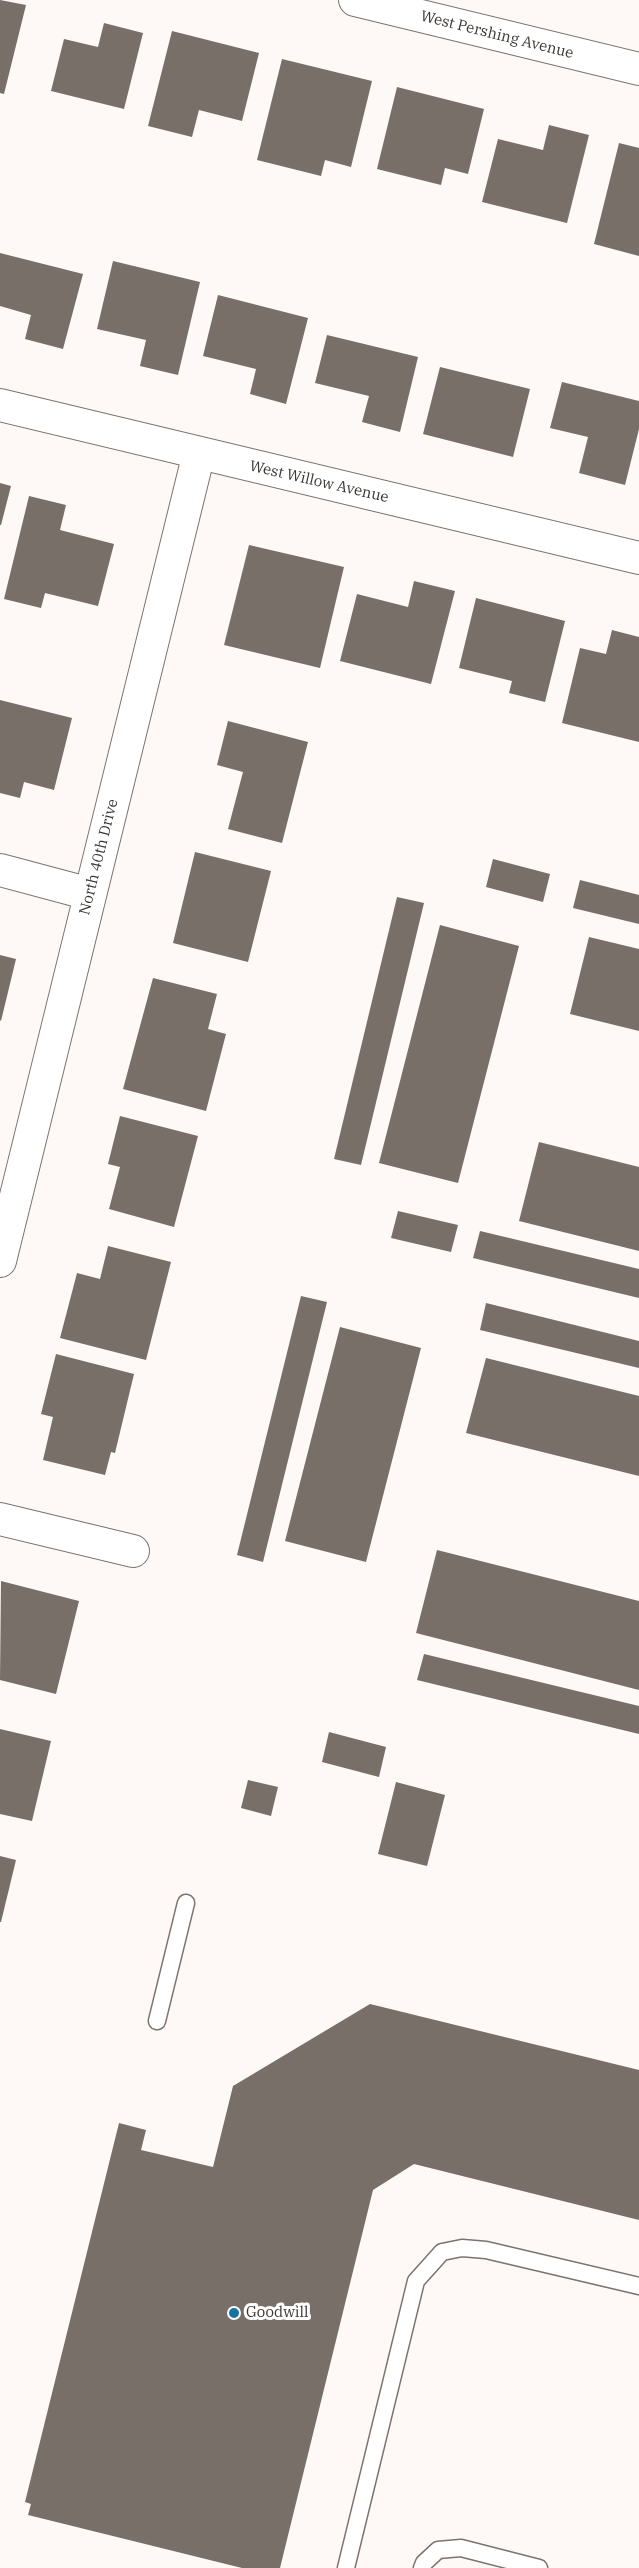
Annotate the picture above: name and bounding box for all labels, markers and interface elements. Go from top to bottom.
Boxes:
street label: West Pershing Avenue [419,7,575,63]
street label: West Willow Avenue [248,457,390,507]
street label: North 40th Drive [76,797,122,917]
place label: Goodwill [246,2304,309,2322]
marker: Goodwill [227,2306,241,2320]

